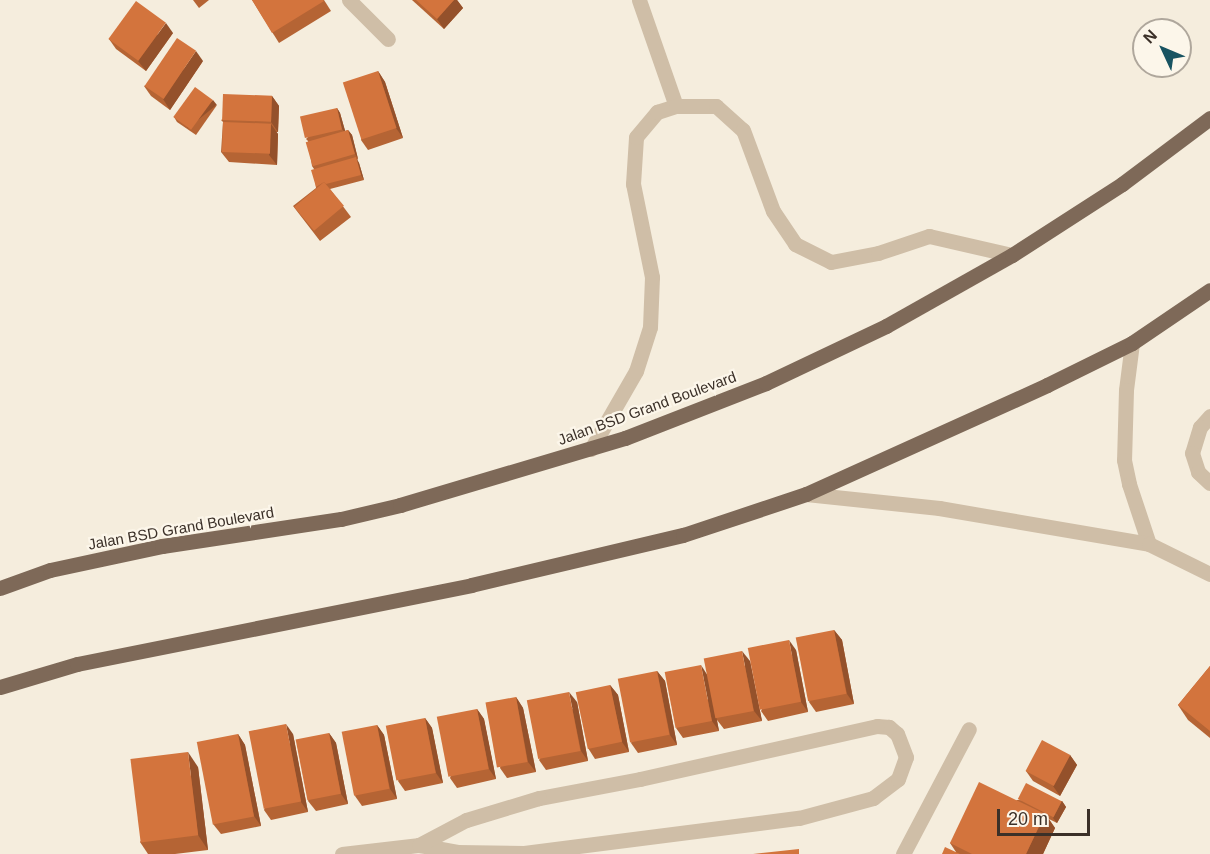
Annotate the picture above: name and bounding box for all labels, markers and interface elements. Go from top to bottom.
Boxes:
north arrow [1132,18,1192,78]
text: N [1140,26,1160,47]
street label: Jalan BSD Grand Boulevard [555,367,739,449]
street label: Jalan BSD Grand Boulevard [87,503,275,553]
scale bar [1000,797,1093,835]
text: 20 m [1008,809,1048,829]

